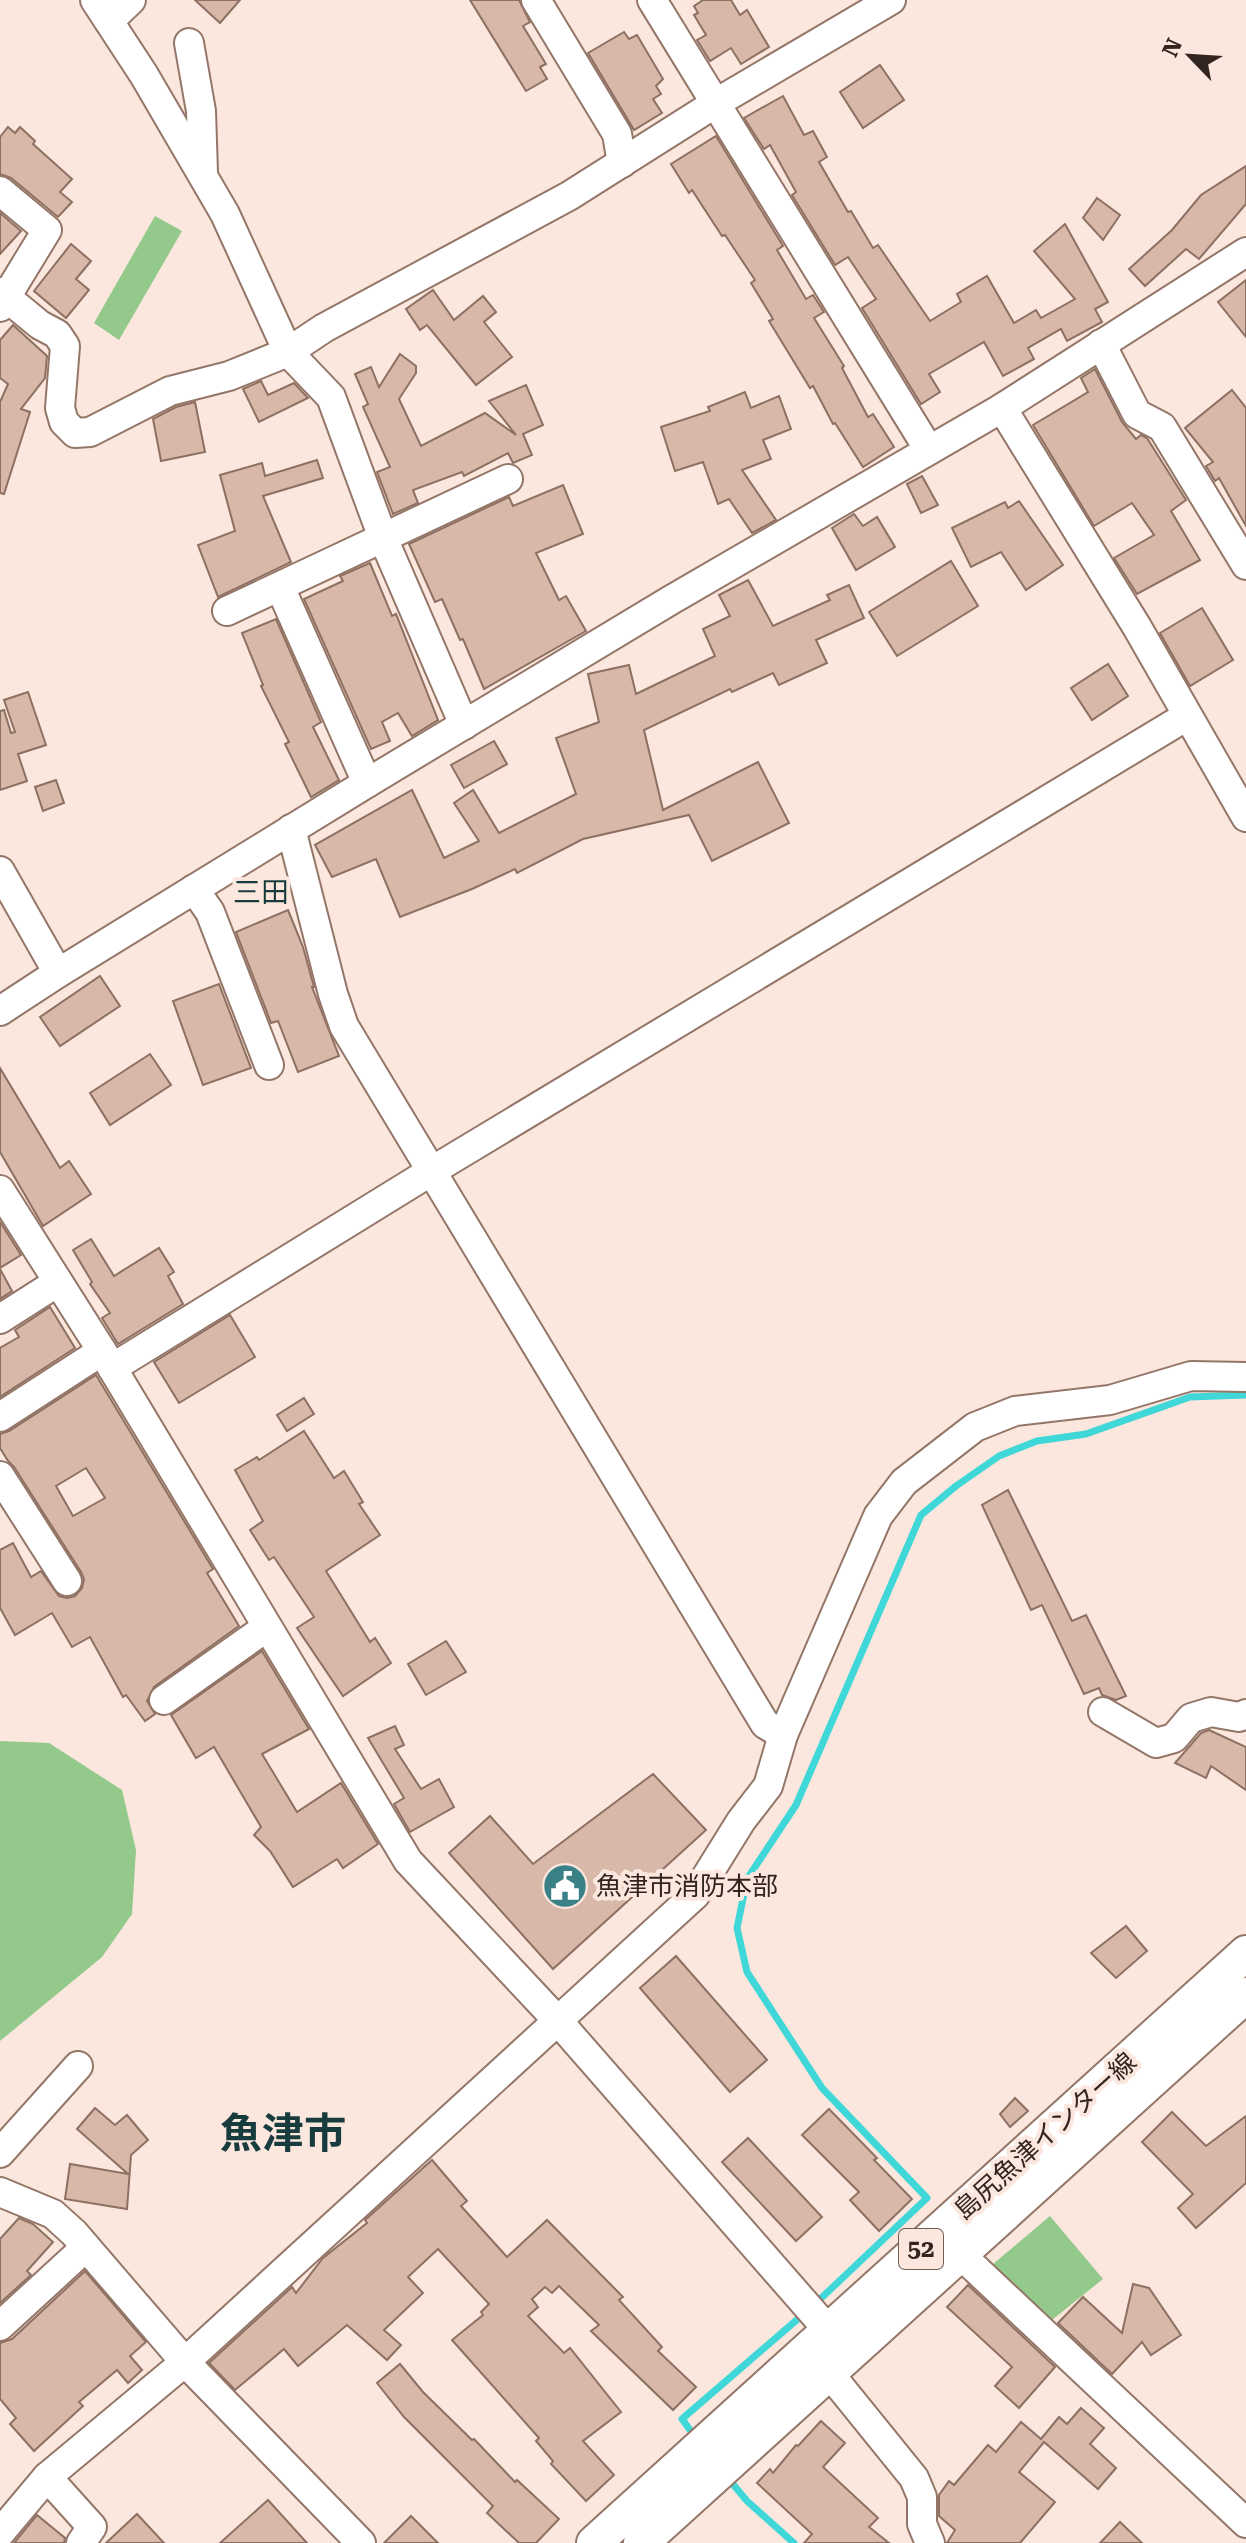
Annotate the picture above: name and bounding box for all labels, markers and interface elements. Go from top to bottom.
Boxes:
north arrow [1150,16,1230,96]
text: N [1157,35,1187,61]
district label: 三田 [233,876,289,909]
public building icon: 魚津市消防本部 [541,1862,589,1910]
place label: 魚津市消防本部 [596,1871,778,1901]
street label: 島尻魚津インター線 [948,2047,1142,2225]
district label: 魚津市 [220,2109,346,2158]
road number: 52 [899,2229,943,2269]

